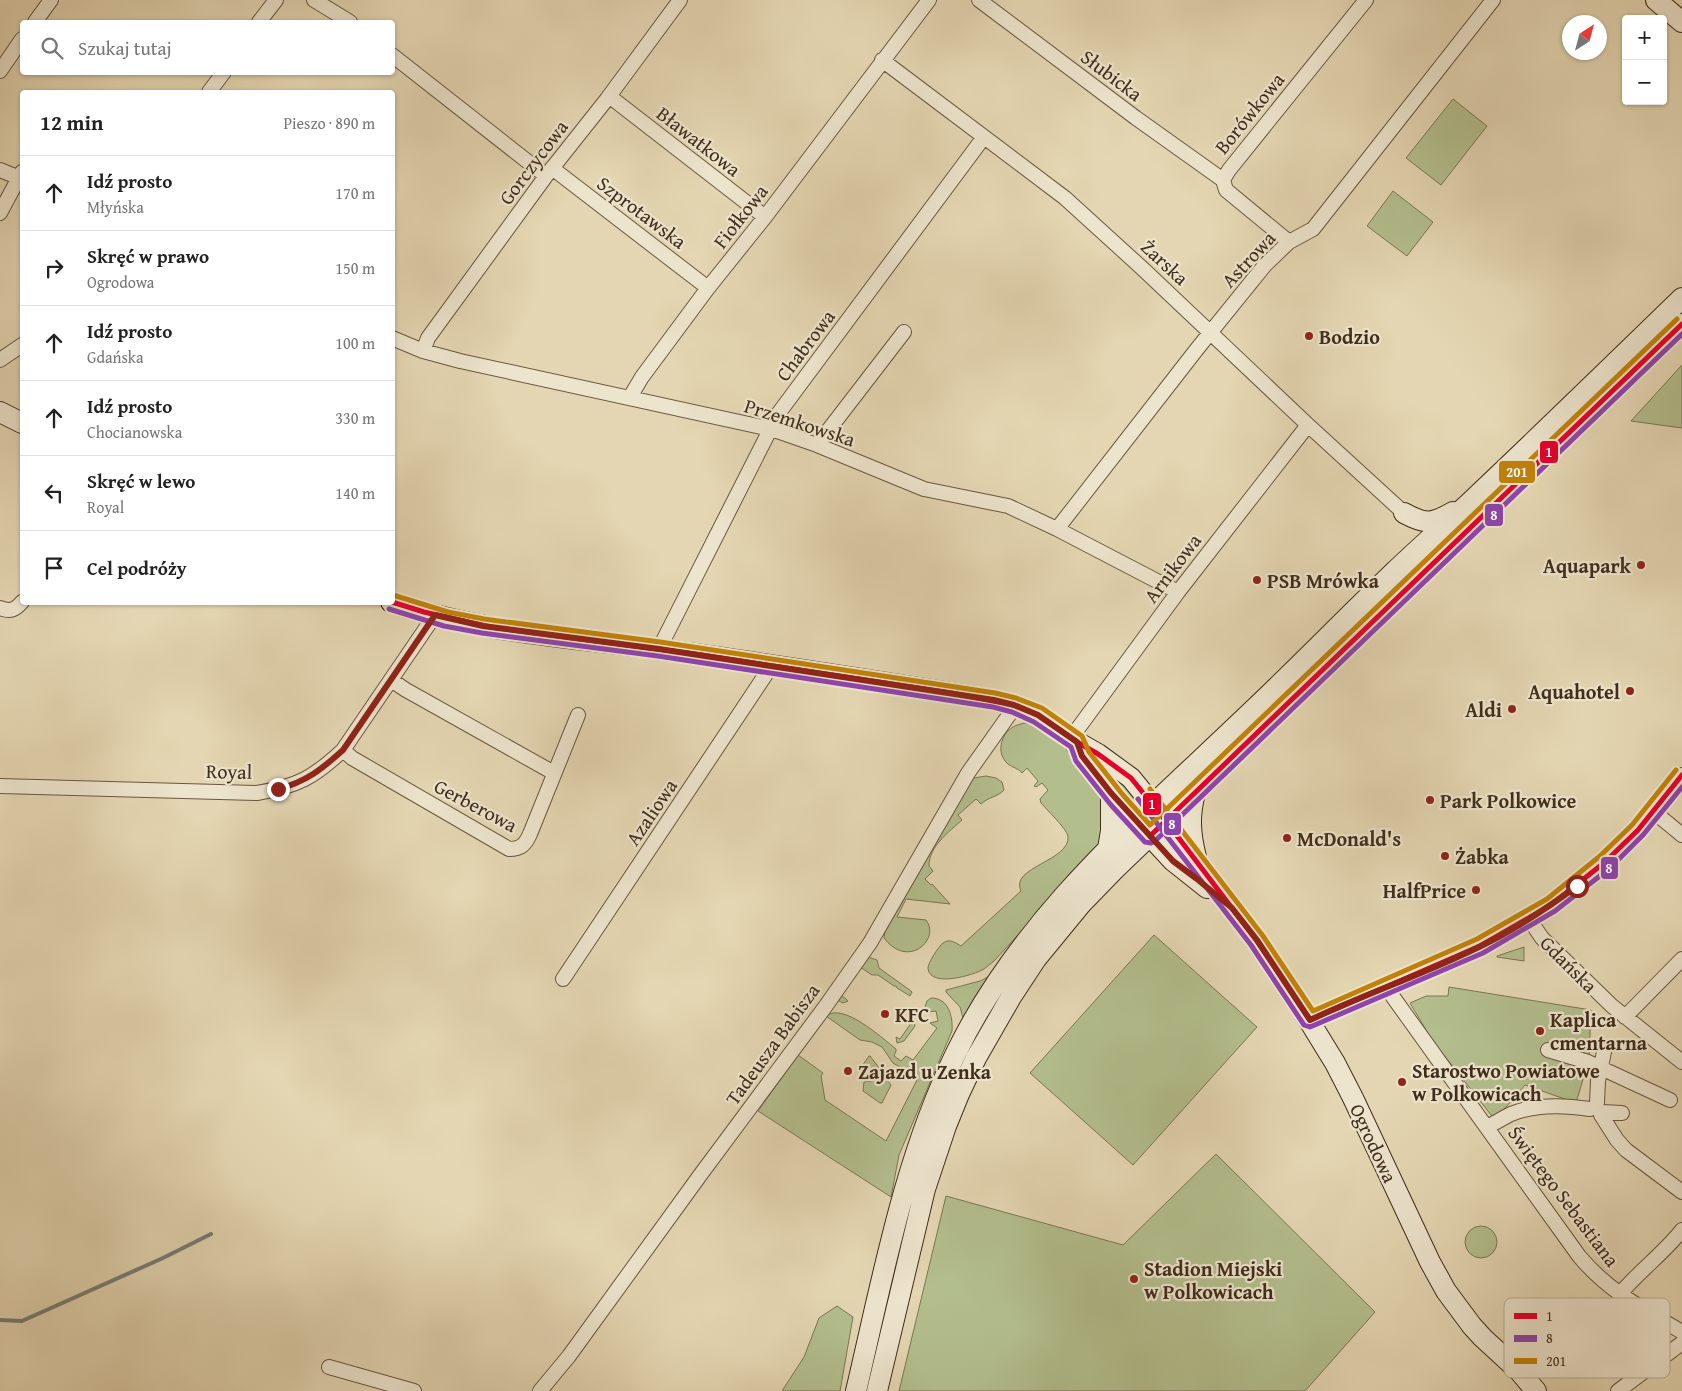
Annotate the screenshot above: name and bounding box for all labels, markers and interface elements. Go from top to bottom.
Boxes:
north arrow [1562,15,1607,60]
map controls [1622,15,1667,105]
button: + [1622,15,1667,60]
search box [20,20,395,75]
icon: search [38,34,66,62]
text: Szukaj tutaj [78,34,172,62]
street label: Słubicka [1075,42,1149,108]
button: − [1622,60,1667,105]
street label: Borówkowa [1207,66,1291,160]
street label: Bławatkowa [651,99,748,183]
text: 12 min [40,107,103,138]
text: Pieszo · 890 m [283,111,375,135]
street label: Gorczycowa [491,113,575,211]
text: Idź prosto [87,167,172,195]
street label: Szprotawska [591,169,693,256]
street label: Fiołkowa [706,177,775,254]
icon: ahead [40,179,68,207]
text: 170 m [335,181,375,205]
text: Młyńska [87,195,144,219]
street label: Astrowa [1214,224,1282,294]
street label: Żarska [1135,232,1196,292]
text: Skręć w prawo [87,242,209,270]
icon: right [40,254,68,282]
text: 150 m [335,256,375,280]
text: Ogrodowa [87,270,154,294]
street label: Chabrowa [768,303,842,387]
text: Idź prosto [87,317,172,345]
place label: Bodzio [1319,322,1380,351]
icon: ahead [40,329,68,357]
marker: Bodzio [1303,330,1315,342]
text: 100 m [335,331,375,355]
text: Gdańska [87,345,144,369]
street label: Przemkowska [741,390,860,454]
text: Idź prosto [87,392,172,420]
icon: ahead [40,404,68,432]
text: 330 m [335,406,375,430]
text: Chocianowska [87,420,182,444]
line badge: 1 [1539,440,1559,464]
text: 1 [1545,442,1553,462]
line badge: 201 [1498,460,1536,484]
text: 201 [1506,462,1528,482]
text: Skręć w lewo [87,467,195,495]
icon: left [40,479,68,507]
text: 140 m [335,481,375,505]
text: Royal [87,495,124,519]
line badge: 8 [1484,503,1504,527]
text: 8 [1490,505,1498,525]
street label: Arnikowa [1136,527,1208,609]
place label: Aquapark [1543,551,1632,580]
icon: arrive [40,554,68,582]
text: Cel podróży [87,554,187,582]
marker: Aquapark [1635,559,1647,571]
place label: PSB Mrówka [1267,566,1380,595]
marker: PSB Mrówka [1251,574,1263,586]
place label: Aquahotel [1528,677,1620,706]
marker: Aquahotel [1624,685,1636,697]
place label: Aldi [1465,695,1502,724]
marker: Aldi [1506,703,1518,715]
street label: Royal [206,756,253,786]
street label: Gerberowa [429,771,523,839]
street label: Azaliowa [618,772,684,851]
route end [267,778,290,801]
place label: Park Polkowice [1440,786,1576,815]
line badge: 1 [1142,792,1162,816]
text: 1 [1148,794,1156,814]
marker: Park Polkowice [1424,794,1436,806]
line badge: 8 [1163,812,1182,836]
text: 8 [1168,814,1176,834]
place label: McDonald's [1297,824,1401,853]
marker: McDonald's [1281,832,1293,844]
place label: Żabka [1455,842,1510,871]
marker: Żabka [1439,850,1451,862]
line badge: 8 [1600,856,1619,880]
text: 8 [1605,858,1613,878]
route start [1566,875,1589,898]
place label: HalfPrice [1383,876,1466,905]
marker: HalfPrice [1470,884,1482,896]
street label: Gdańska [1534,929,1605,1000]
street label: Tadeusza Babisza [718,977,826,1111]
place label: KFC [895,1000,929,1029]
place label: Kaplica cmentarna [1550,1005,1648,1057]
marker: KFC [879,1008,891,1020]
marker: Kaplica cmentarna [1534,1025,1546,1037]
place label: Starostwo Powiatowe w Polkowicach [1412,1056,1600,1108]
place label: Zajazd u Zenka [858,1057,992,1086]
marker: Zajazd u Zenka [842,1065,854,1077]
marker: Starostwo Powiatowe w Polkowicach [1396,1076,1408,1088]
street label: Ogrodowa [1343,1099,1405,1188]
street label: Świętego Sebastiana [1501,1120,1627,1273]
place label: Stadion Miejski w Polkowicach [1144,1254,1282,1306]
marker: Stadion Miejski w Polkowicach [1128,1273,1140,1285]
legend [1504,1298,1670,1378]
text: 1 [1546,1306,1553,1326]
text: 8 [1546,1328,1553,1348]
text: 201 [1546,1351,1566,1371]

